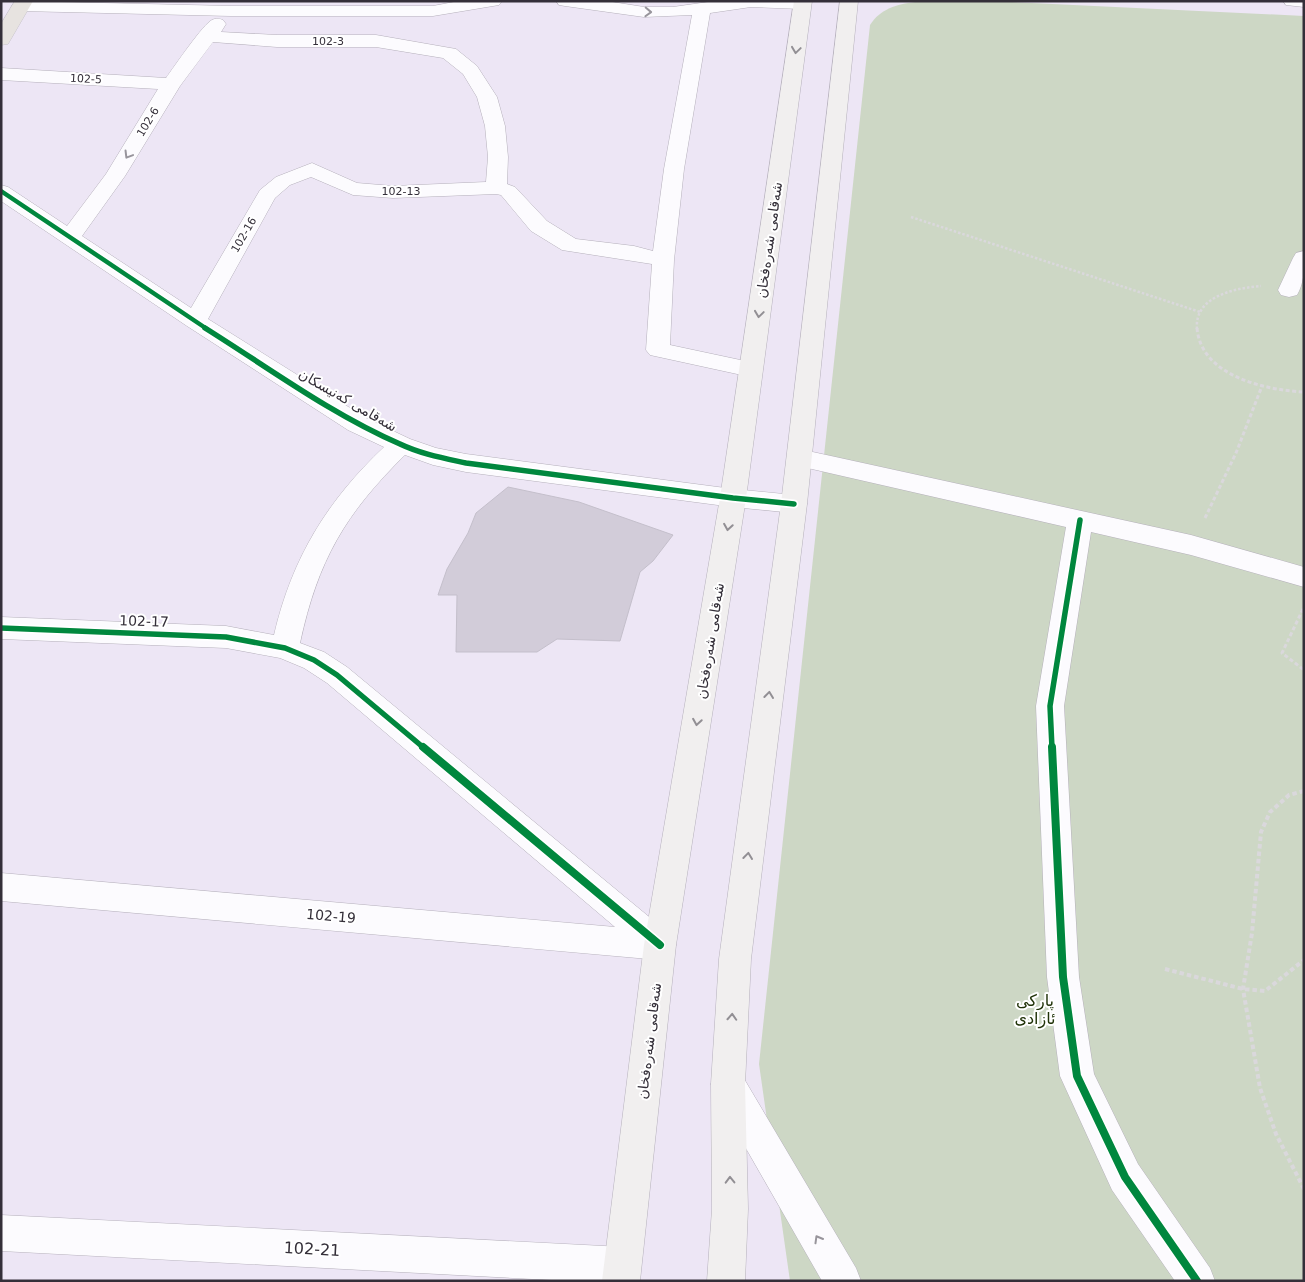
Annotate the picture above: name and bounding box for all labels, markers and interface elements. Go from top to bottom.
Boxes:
one-way arrow [645,7,653,17]
street label: 102-3 [312,35,344,48]
one-way arrow [791,46,802,54]
street label: 102-5 [70,72,102,86]
street label: 102-6 [134,105,162,139]
one-way arrow [124,150,134,159]
street label: شەقامی شەرەفخان [753,181,786,299]
street label: 102-13 [382,185,420,198]
street label: 102-16 [229,215,259,255]
one-way arrow [754,311,765,319]
street label: شەقامی کەنیسکان [296,365,400,435]
one-way arrow [724,523,734,532]
street label: شەقامی شەرەفخان [693,582,728,700]
street label: 102-17 [119,612,169,630]
one-way arrow [763,690,774,698]
one-way arrow [692,718,702,727]
one-way arrow [742,851,753,859]
street label: 102-19 [306,906,356,926]
street label: شەقامی شەرەفخان [634,982,665,1100]
park label: پارکی ئازادی [1014,991,1056,1029]
one-way arrow [726,1013,737,1021]
one-way arrow [725,1175,735,1183]
one-way arrow [815,1235,825,1244]
street label: 102-21 [283,1238,341,1260]

